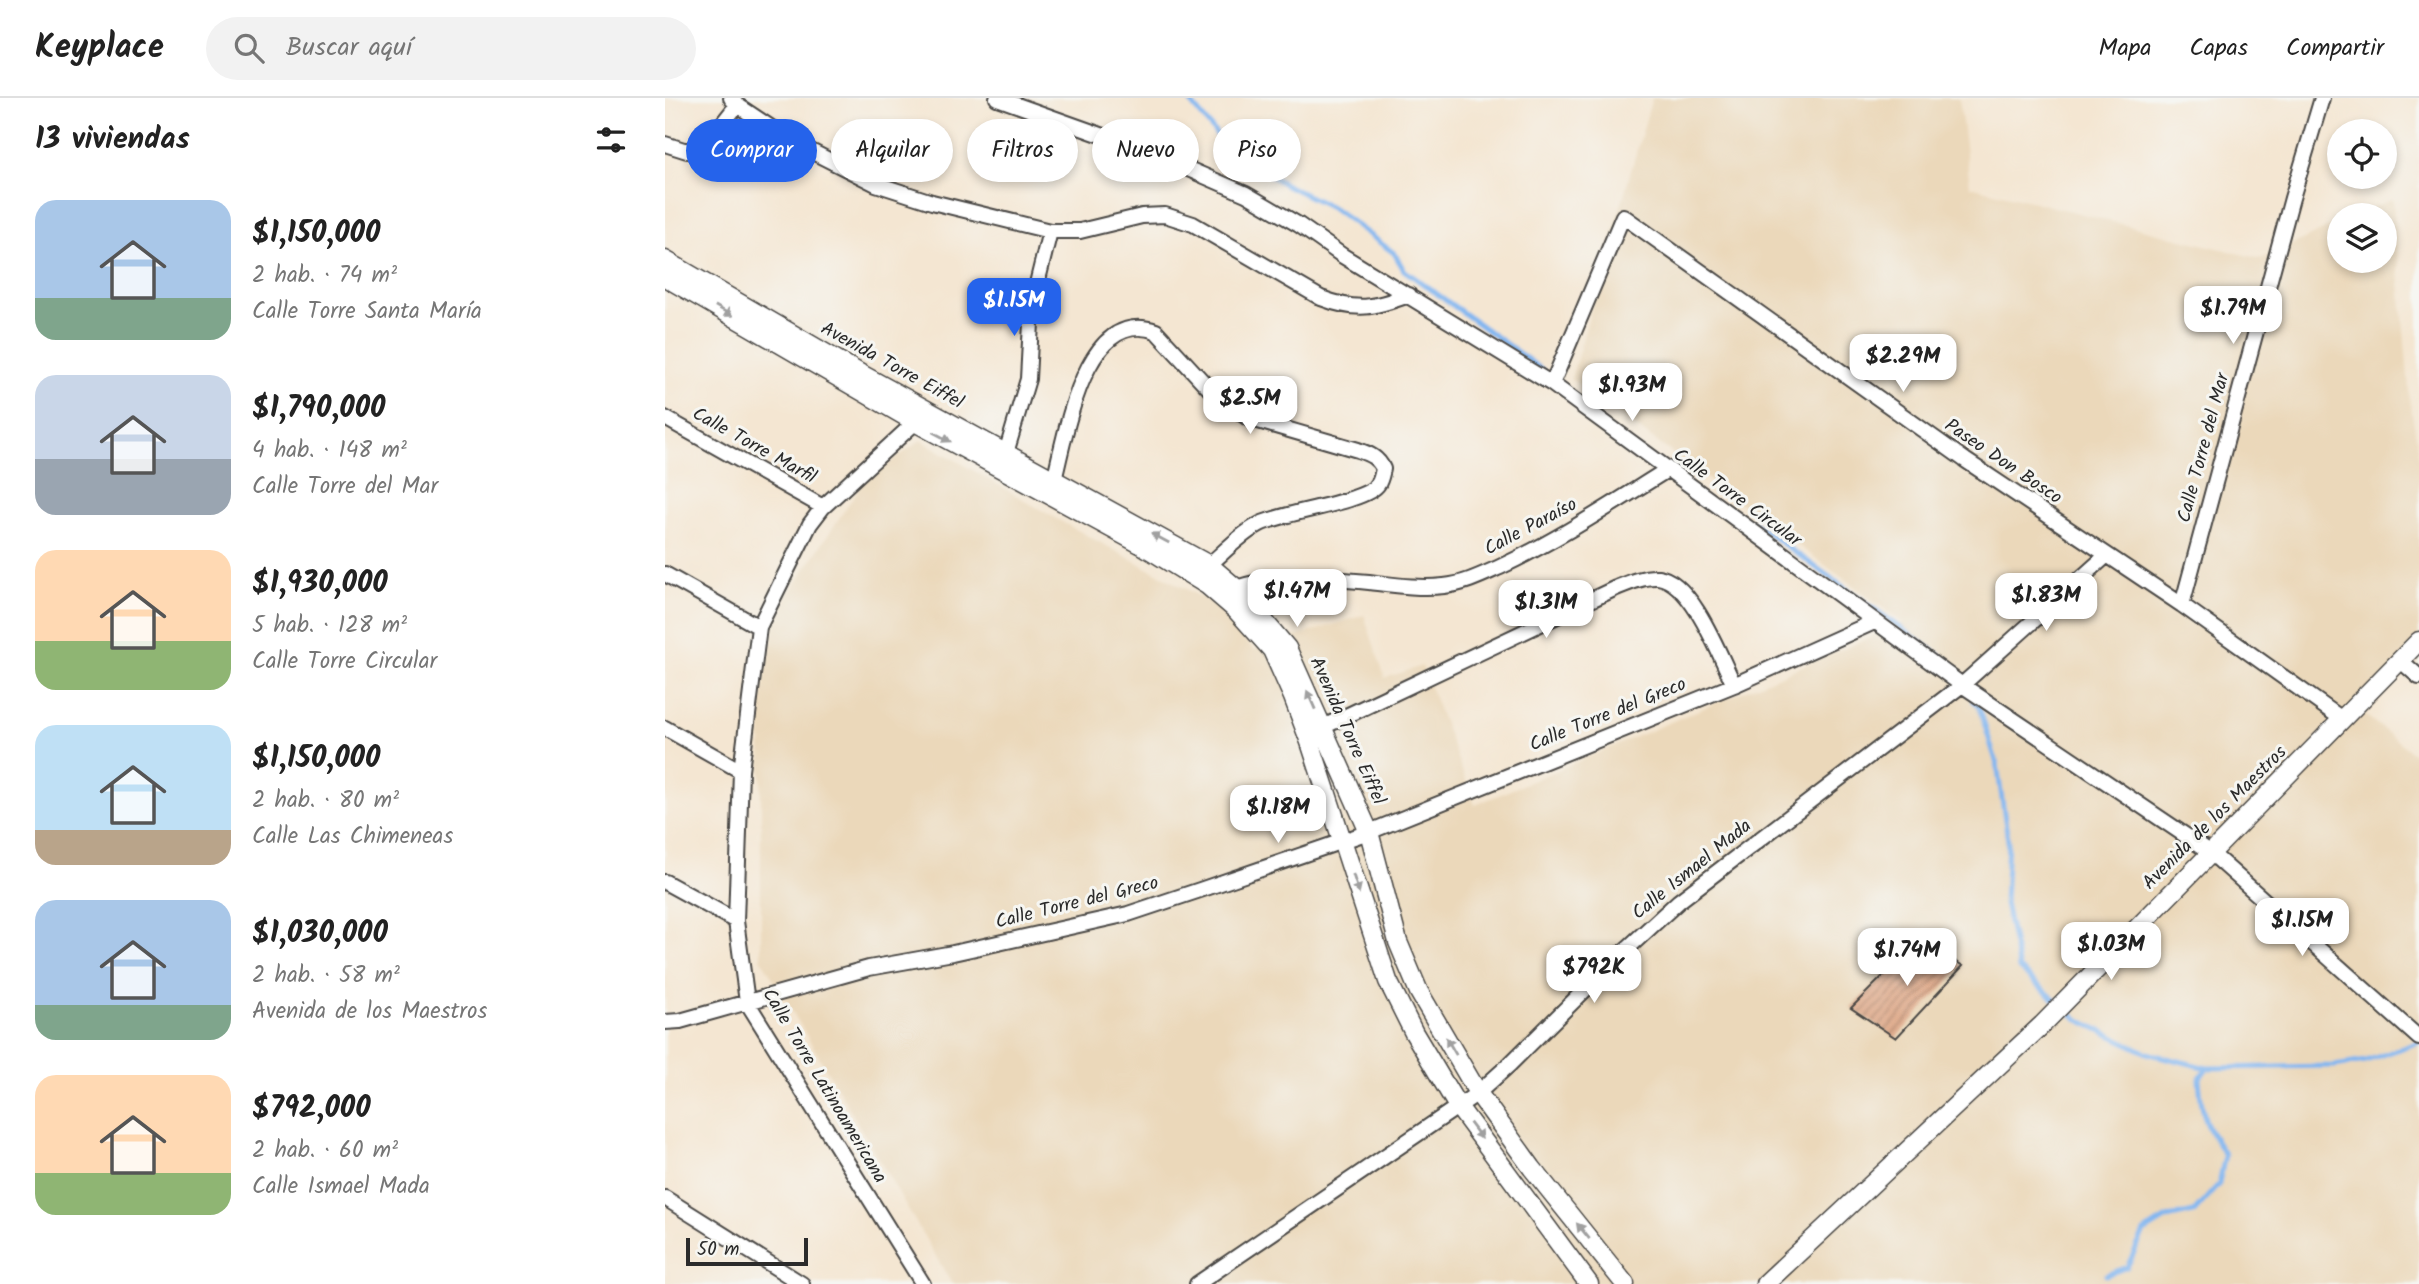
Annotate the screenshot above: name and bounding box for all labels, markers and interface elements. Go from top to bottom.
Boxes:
search box [206,17,696,80]
text: Keyplace [35,22,164,75]
text: Buscar aquí [286,27,412,69]
icon: search [230,29,268,67]
text: Mapa [2099,29,2151,68]
text: Capas [2189,29,2248,68]
text: Compartir [2286,29,2384,68]
text: 13 viviendas [35,116,190,164]
chip: Comprar [686,119,817,182]
chip: Alquilar [831,119,953,182]
chip: Filtros [967,119,1078,182]
chip: Nuevo [1092,119,1199,182]
chip: Piso [1213,119,1301,182]
map controls [2327,119,2397,273]
button: locate [2327,119,2397,189]
icon: filters [592,121,630,159]
button: layers [2327,203,2397,273]
text: $1,150,000 [252,210,380,258]
icon: home [91,228,175,312]
text: 2 hab. · 74 m² [252,258,397,294]
pin: $1.15M [957,278,1071,338]
text: $1.15M [983,283,1045,319]
pin: $1.79M [2176,286,2290,346]
text: $1.79M [2200,291,2266,327]
text: Calle Torre Santa María [252,294,482,330]
one-way arrow [714,305,734,317]
street label: Avenida Torre Eiffel [815,314,969,418]
pin: $2.29M [1846,334,1960,394]
text: $2.29M [1866,339,1940,375]
pin: $1.93M [1575,364,1689,423]
text: $1.93M [1598,368,1666,404]
street label: Calle Torre del Mar [2170,368,2239,526]
pin: $2.5M [1201,376,1299,436]
text: $2.5M [1219,381,1281,417]
text: $1,790,000 [252,385,385,433]
street label: Calle Torre Marfil [686,399,822,493]
icon: home [91,403,175,487]
street label: Paseo Don Bosco [1938,411,2068,513]
one-way arrow [933,431,952,443]
text: 4 hab. · 148 m² [252,433,407,469]
street label: Calle Torre Circular [1666,441,1809,556]
text: Calle Torre del Mar [252,469,438,505]
street label: Calle Paraíso [1479,490,1583,564]
one-way arrow [1150,532,1170,544]
text: $1,930,000 [252,560,388,608]
pin: $1.47M [1240,570,1354,629]
text: $1.47M [1264,574,1330,610]
pin: $1.83M [1989,574,2103,633]
icon: home [91,578,175,662]
text: $1.83M [2011,578,2081,614]
pin: $1.31M [1489,580,1603,640]
text: $1.31M [1515,585,1577,621]
text: 5 hab. · 128 m² [252,608,407,644]
text: Calle Torre Circular [252,644,437,680]
street label: Avenida Torre Eiffel [1301,652,1393,810]
street label: Calle Torre del Greco [1525,670,1691,760]
one-way arrow [1305,690,1317,710]
text: $1,150,000 [252,735,380,783]
street label: Avenida de los Maestros [2136,739,2294,897]
icon: home [91,753,175,837]
text: 2 hab. · 80 m² [252,783,399,819]
pin: $1.18M [1221,786,1335,845]
text: $1.18M [1246,790,1310,826]
street label: Calle Ismael Mada [1625,812,1759,928]
text: Calle Las Chimeneas [252,819,453,855]
street label: Calle Torre del Greco [992,868,1162,938]
one-way arrow [1351,874,1362,895]
pin: $1.15M [2245,898,2359,958]
text: $1.15M [2271,903,2333,939]
text: $1,030,000 [252,910,388,958]
pin: $1.03M [2054,922,2168,982]
text: $1.03M [2077,927,2145,963]
icon: home [91,928,175,1012]
pin: $1.74M [1850,928,1964,988]
text: $1.74M [1874,933,1940,969]
pin: $792K [1545,946,1643,1005]
text: $792K [1562,950,1626,986]
text: 2 hab. · 58 m² [252,958,400,994]
street label: Calle Torre Latinoamericana [754,983,894,1189]
text: Avenida de los Maestros [252,994,487,1030]
one-way arrow [1445,1036,1457,1055]
text: $792,000 [252,1085,371,1133]
icon: home [91,1103,175,1187]
one-way arrow [1468,1122,1482,1140]
text: 2 hab. · 60 m² [252,1133,398,1169]
text: Calle Ismael Mada [252,1169,430,1205]
one-way arrow [1575,1222,1590,1240]
scale bar [686,1235,809,1267]
text: 50 m [697,1235,739,1265]

